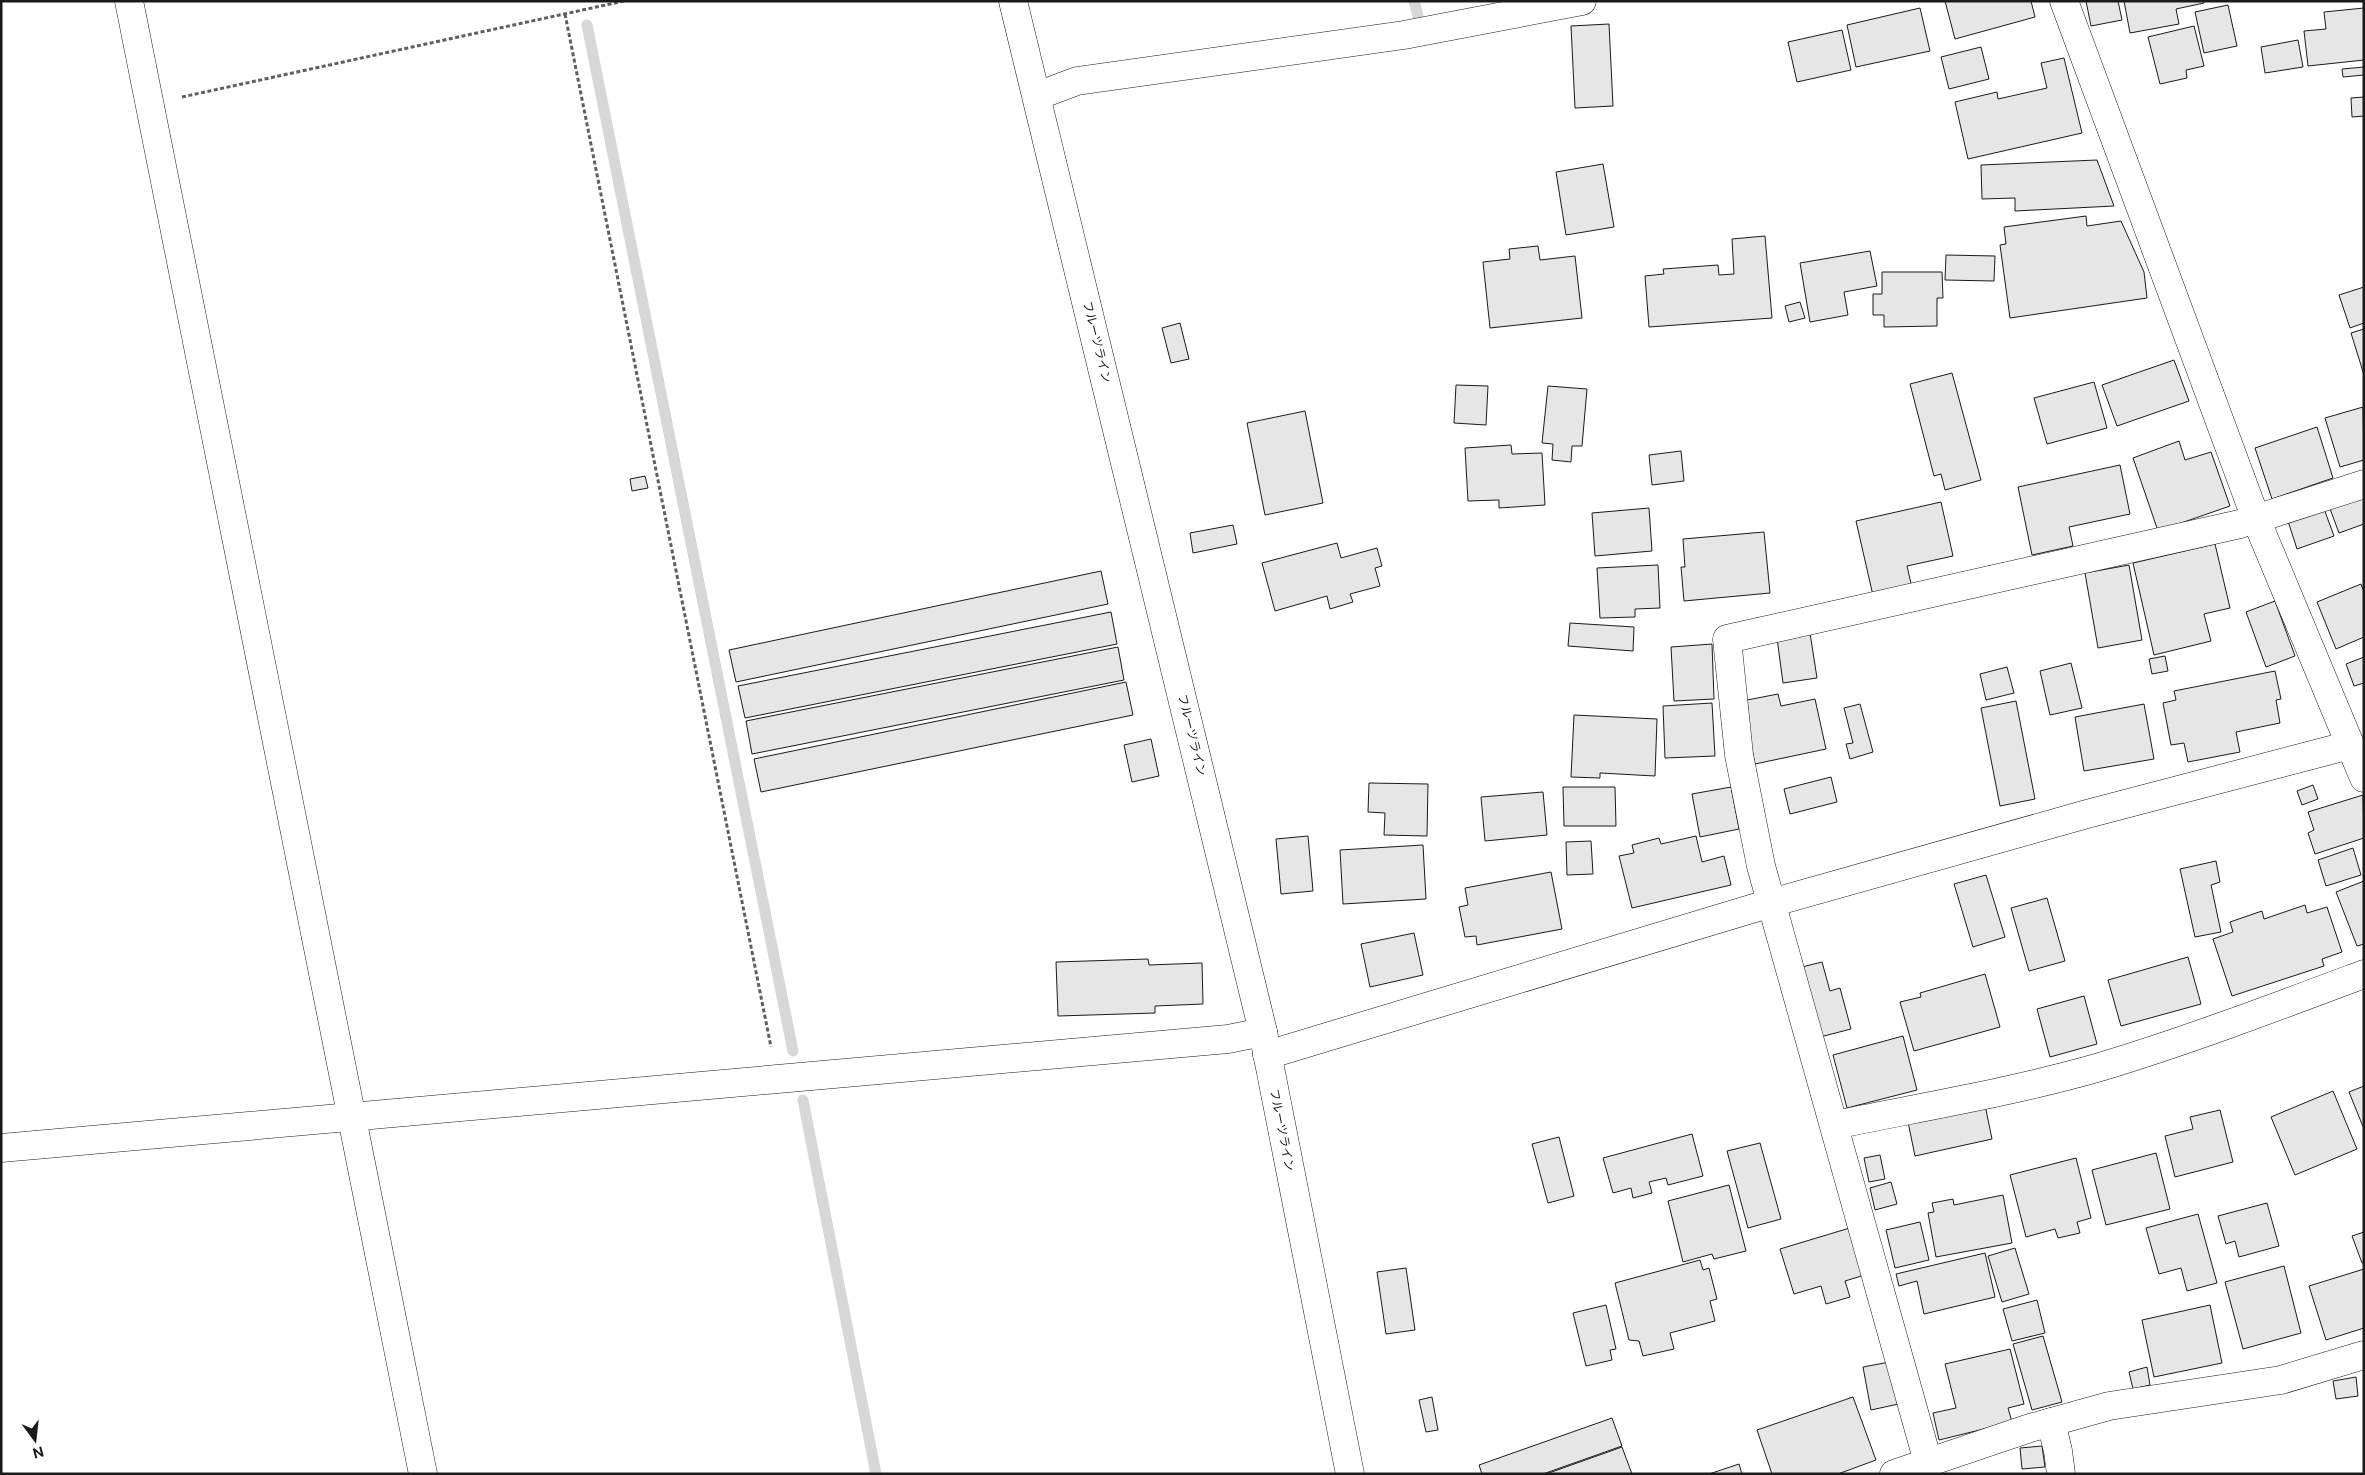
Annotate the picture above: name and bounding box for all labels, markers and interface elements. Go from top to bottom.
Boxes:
street label: フルーツライン [1080,300,1114,384]
street label: フルーツライン [1175,693,1209,777]
street label: フルーツライン [1267,1088,1297,1172]
north arrow [10,1415,60,1465]
text: N [31,1443,46,1462]

